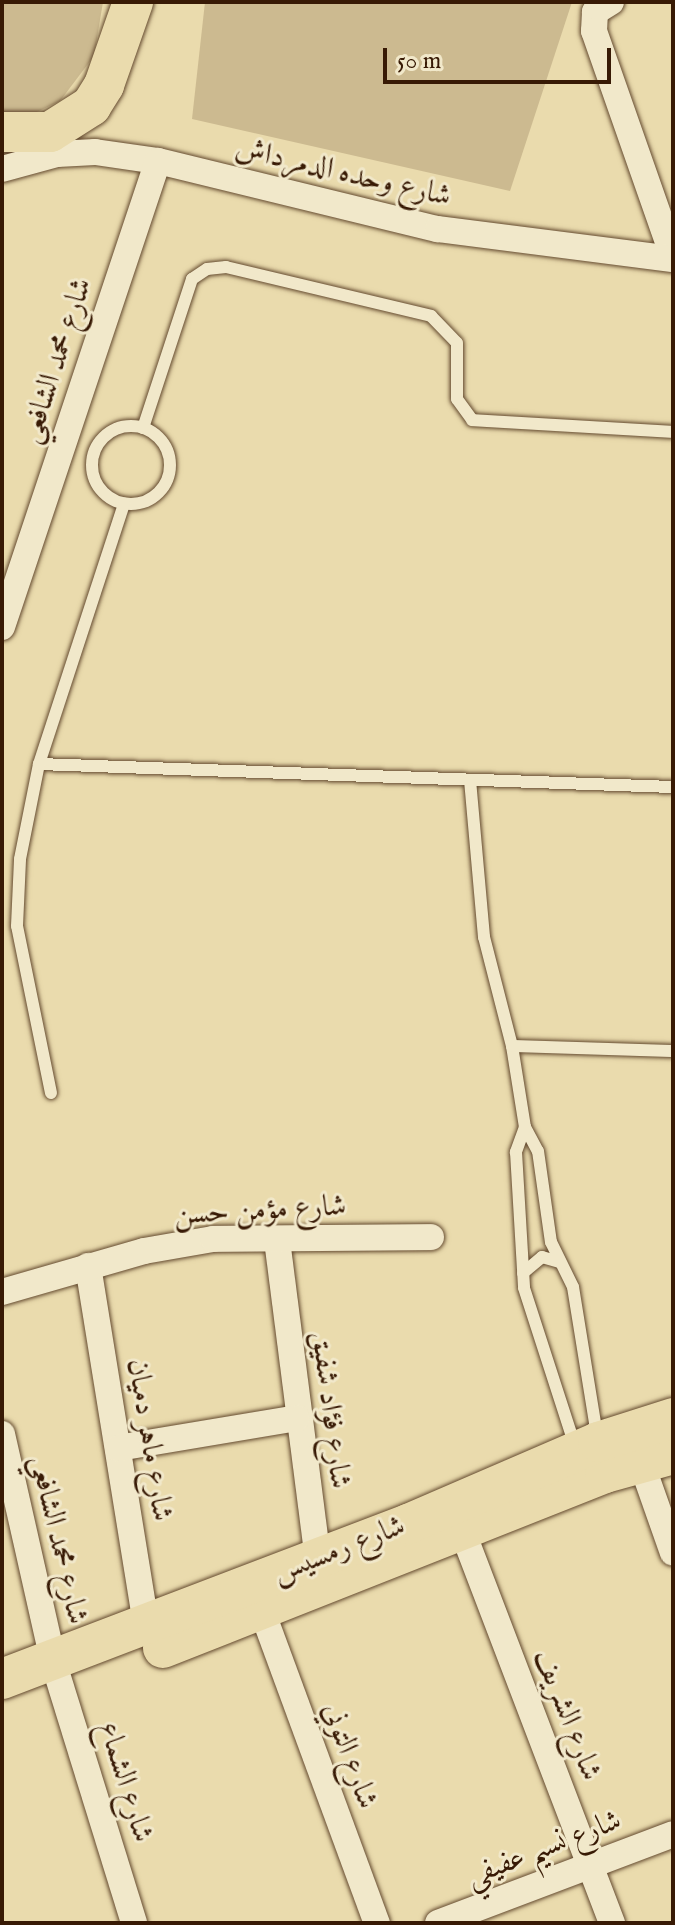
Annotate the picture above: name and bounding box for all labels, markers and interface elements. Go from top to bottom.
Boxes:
scale bar [387,32,615,82]
text: 50 m [397,46,441,77]
street label: شارع وحده الدمرداش [232,131,454,215]
street label: شارع محمد الشافعي [13,274,101,448]
street label: شارع مؤمن حسن [173,1189,347,1233]
street label: شارع فؤاد شفيق [302,1329,358,1491]
street label: شارع ماهر دميان [118,1356,180,1524]
street label: شارع محمد الشافعي [21,1452,95,1628]
street label: شارع رمسيس [268,1508,410,1592]
street label: شارع الشريف [525,1644,609,1786]
street label: شارع التوني [313,1698,385,1814]
street label: شارع الشماع [90,1717,160,1847]
street label: شارع نسيم عفيفي [461,1803,627,1895]

